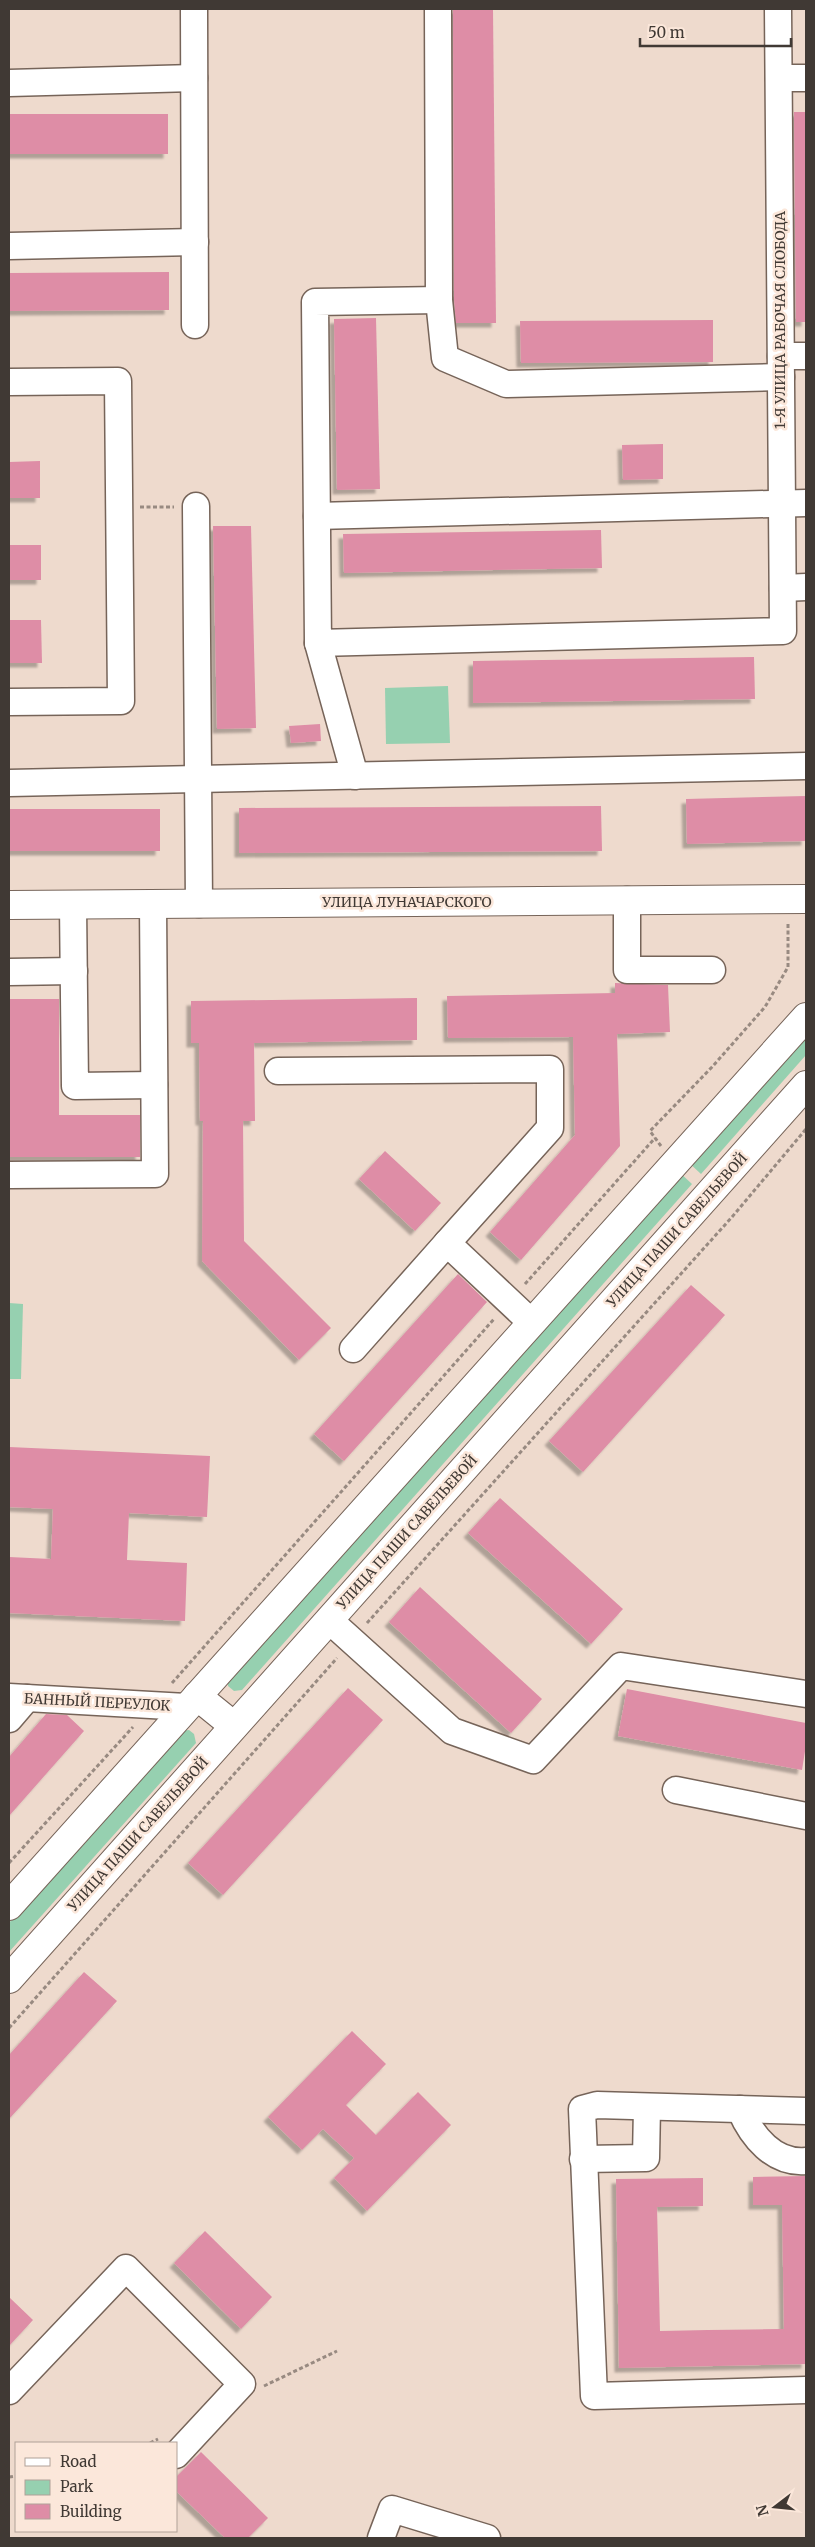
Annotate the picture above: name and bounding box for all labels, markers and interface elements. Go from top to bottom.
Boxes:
scale bar [640,15,791,47]
text: 50 m [648,23,685,42]
street label: 1-Я УЛИЦА РАБОЧАЯ СЛОБОДА [771,211,789,429]
street label: УЛИЦА ЛУНАЧАРСКОГО [321,893,492,911]
street label: УЛИЦА ПАШИ САВЕЛЬЕВОЙ [602,1149,751,1312]
street label: УЛИЦА ПАШИ САВЕЛЬЕВОЙ [332,1451,481,1614]
street label: БАННЫЙ ПЕРЕУЛОК [23,1689,171,1715]
street label: УЛИЦА ПАШИ САВЕЛЬЕВОЙ [63,1753,212,1916]
legend [15,2442,178,2532]
text: Road [60,2452,96,2471]
text: Park [60,2477,94,2496]
north arrow [750,2482,800,2532]
text: Building [60,2502,122,2521]
text: N [752,2503,773,2518]

